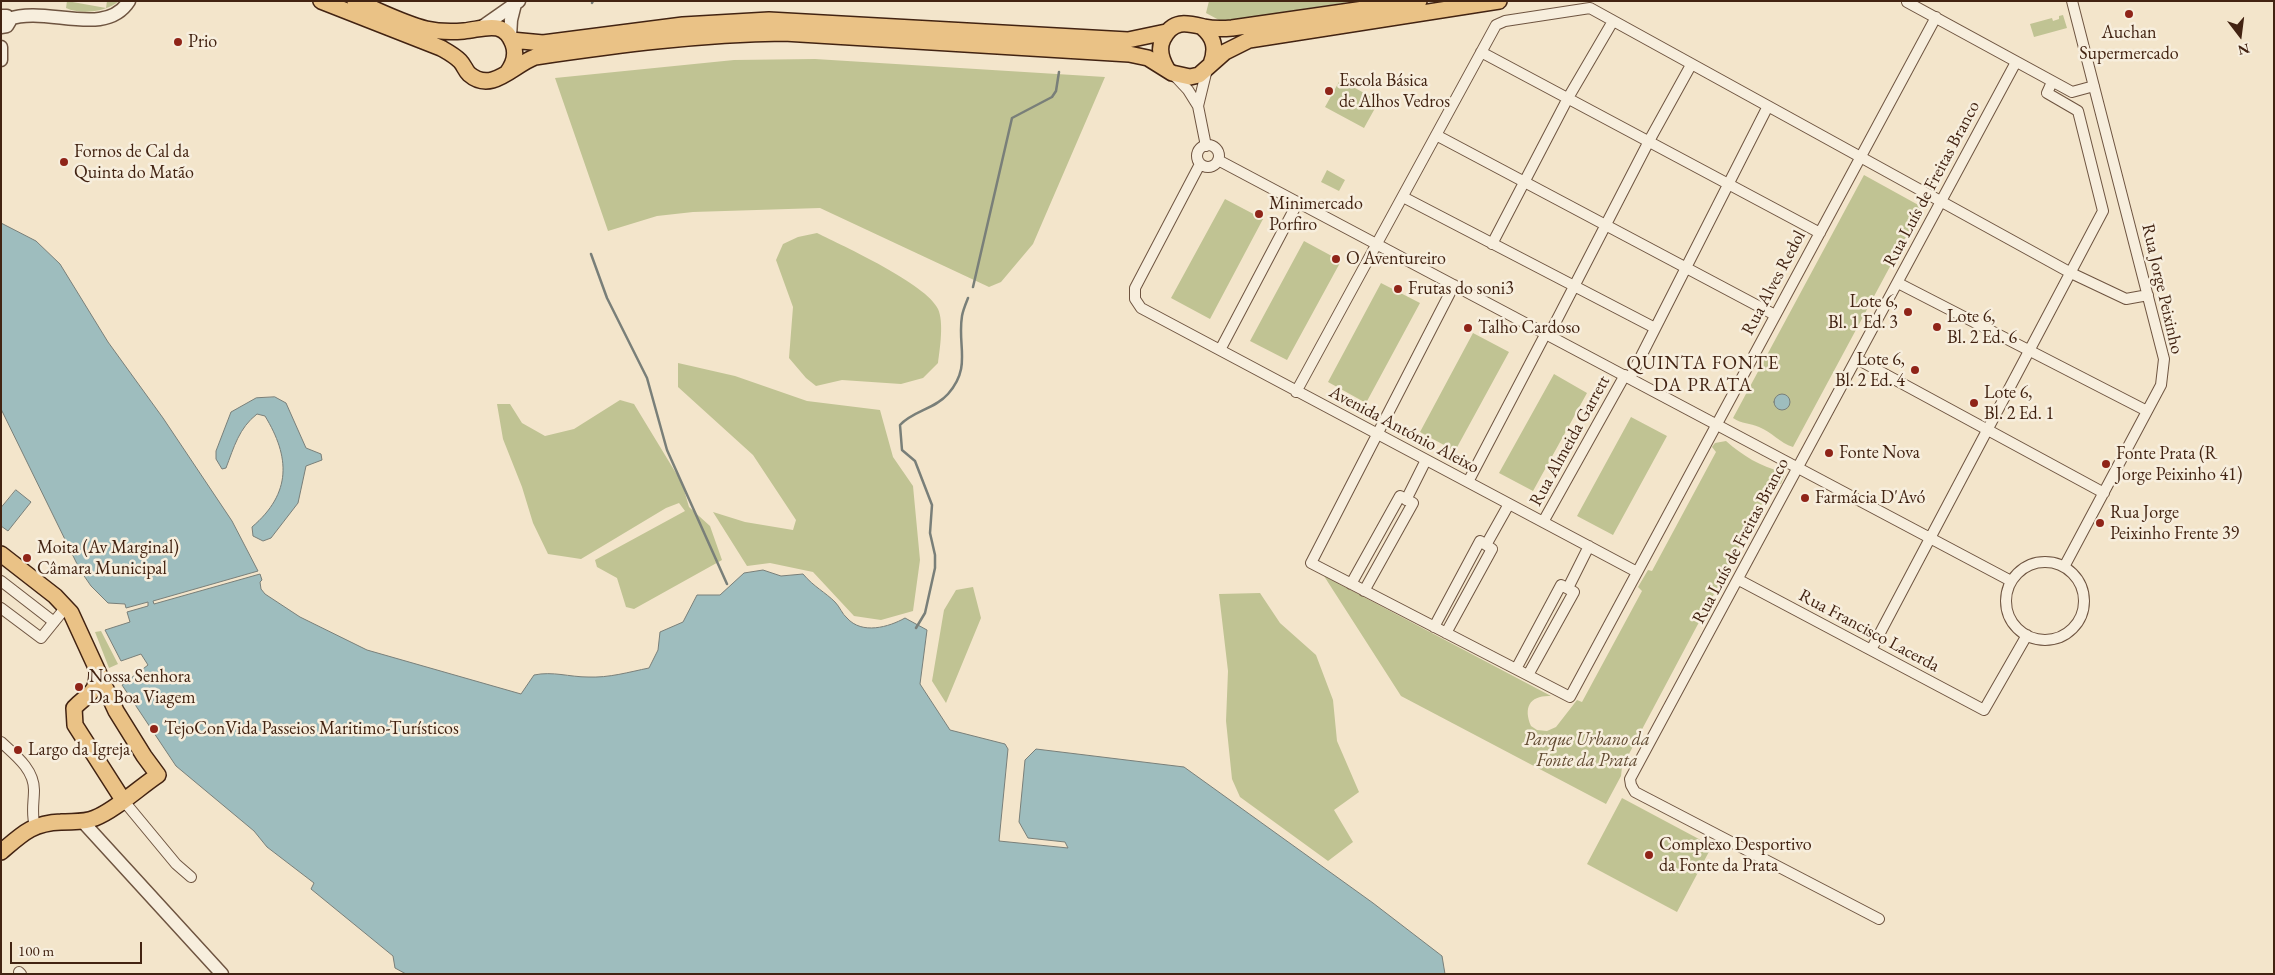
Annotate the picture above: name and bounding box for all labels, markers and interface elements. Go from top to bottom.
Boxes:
marker: Auchan Supermercado [2123,8,2135,20]
north arrow [2215,10,2265,60]
place label: Auchan Supermercado [2079,22,2179,64]
place label: Prio [188,31,217,53]
marker: Prio [172,36,184,48]
text: N [2236,39,2252,60]
place label: Escola Básica de Alhos Vedros [1339,70,1450,112]
marker: Escola Básica de Alhos Vedros [1323,85,1335,97]
street label: Rua Luís de Freitas Branco [1879,97,1985,271]
place label: Fornos de Cal da Quinta do Matão [74,141,194,183]
marker: Fornos de Cal da Quinta do Matão [58,156,70,168]
place label: Minimercado Porfiro [1269,193,1363,235]
marker: Minimercado Porfiro [1253,208,1265,220]
street label: Rua Jorge Peixinho [2137,222,2187,356]
street label: Rua Alves Redol [1737,227,1811,339]
place label: O Aventureiro [1346,248,1446,270]
marker: O Aventureiro [1330,253,1342,265]
place label: Frutas do soni3 [1408,278,1514,300]
marker: Frutas do soni3 [1392,283,1404,295]
place label: Lote 6, Bl. 1 Ed. 3 [1828,291,1898,334]
marker: Lote 6, Bl. 1 Ed. 3 [1902,306,1914,318]
place label: Lote 6, Bl. 2 Ed. 6 [1947,306,2017,348]
place label: Talho Cardoso [1478,317,1580,339]
marker: Lote 6, Bl. 2 Ed. 6 [1931,321,1943,333]
marker: Talho Cardoso [1462,322,1474,334]
place label: Lote 6, Bl. 2 Ed. 4 [1835,349,1905,392]
district label: QUINTA FONTE DA PRATA [1625,353,1781,397]
marker: Lote 6, Bl. 2 Ed. 4 [1909,364,1921,376]
street label: Rua Almeida Garrett [1525,372,1615,510]
street label: Avenida António Aleixo [1325,381,1483,479]
place label: Lote 6, Bl. 2 Ed. 1 [1984,382,2054,424]
marker: Lote 6, Bl. 2 Ed. 1 [1968,397,1980,409]
place label: Fonte Nova [1839,442,1920,464]
place label: Fonte Prata (R Jorge Peixinho 41) [2116,443,2242,486]
marker: Fonte Nova [1823,447,1835,459]
street label: Rua Luís de Freitas Branco [1688,454,1794,628]
marker: Fonte Prata (R Jorge Peixinho 41) [2100,458,2112,470]
place label: Farmácia D'Avó [1815,487,1925,509]
marker: Farmácia D'Avó [1799,492,1811,504]
place label: Rua Jorge Peixinho Frente 39 [2110,502,2239,544]
marker: Rua Jorge Peixinho Frente 39 [2094,517,2106,529]
place label: Moita (Av Marginal) Câmara Municipal [37,537,179,580]
marker: Moita (Av Marginal) Câmara Municipal [21,552,33,564]
street label: Rua Francisco Lacerda [1795,585,1943,677]
place label: Nossa Senhora Da Boa Viagem [89,666,195,709]
marker: Nossa Senhora Da Boa Viagem [73,681,85,693]
place label: TejoConVida Passeios Maritimo-Turísticos [164,718,459,740]
marker: TejoConVida Passeios Maritimo-Turísticos [148,723,160,735]
park label: Parque Urbano da Fonte da Prata [1524,729,1650,772]
place label: Largo da Igreja [28,739,130,761]
marker: Largo da Igreja [12,744,24,756]
place label: Complexo Desportivo da Fonte da Prata [1659,834,1812,876]
marker: Complexo Desportivo da Fonte da Prata [1643,849,1655,861]
scale bar [12,932,145,964]
text: 100 m [18,941,54,960]

